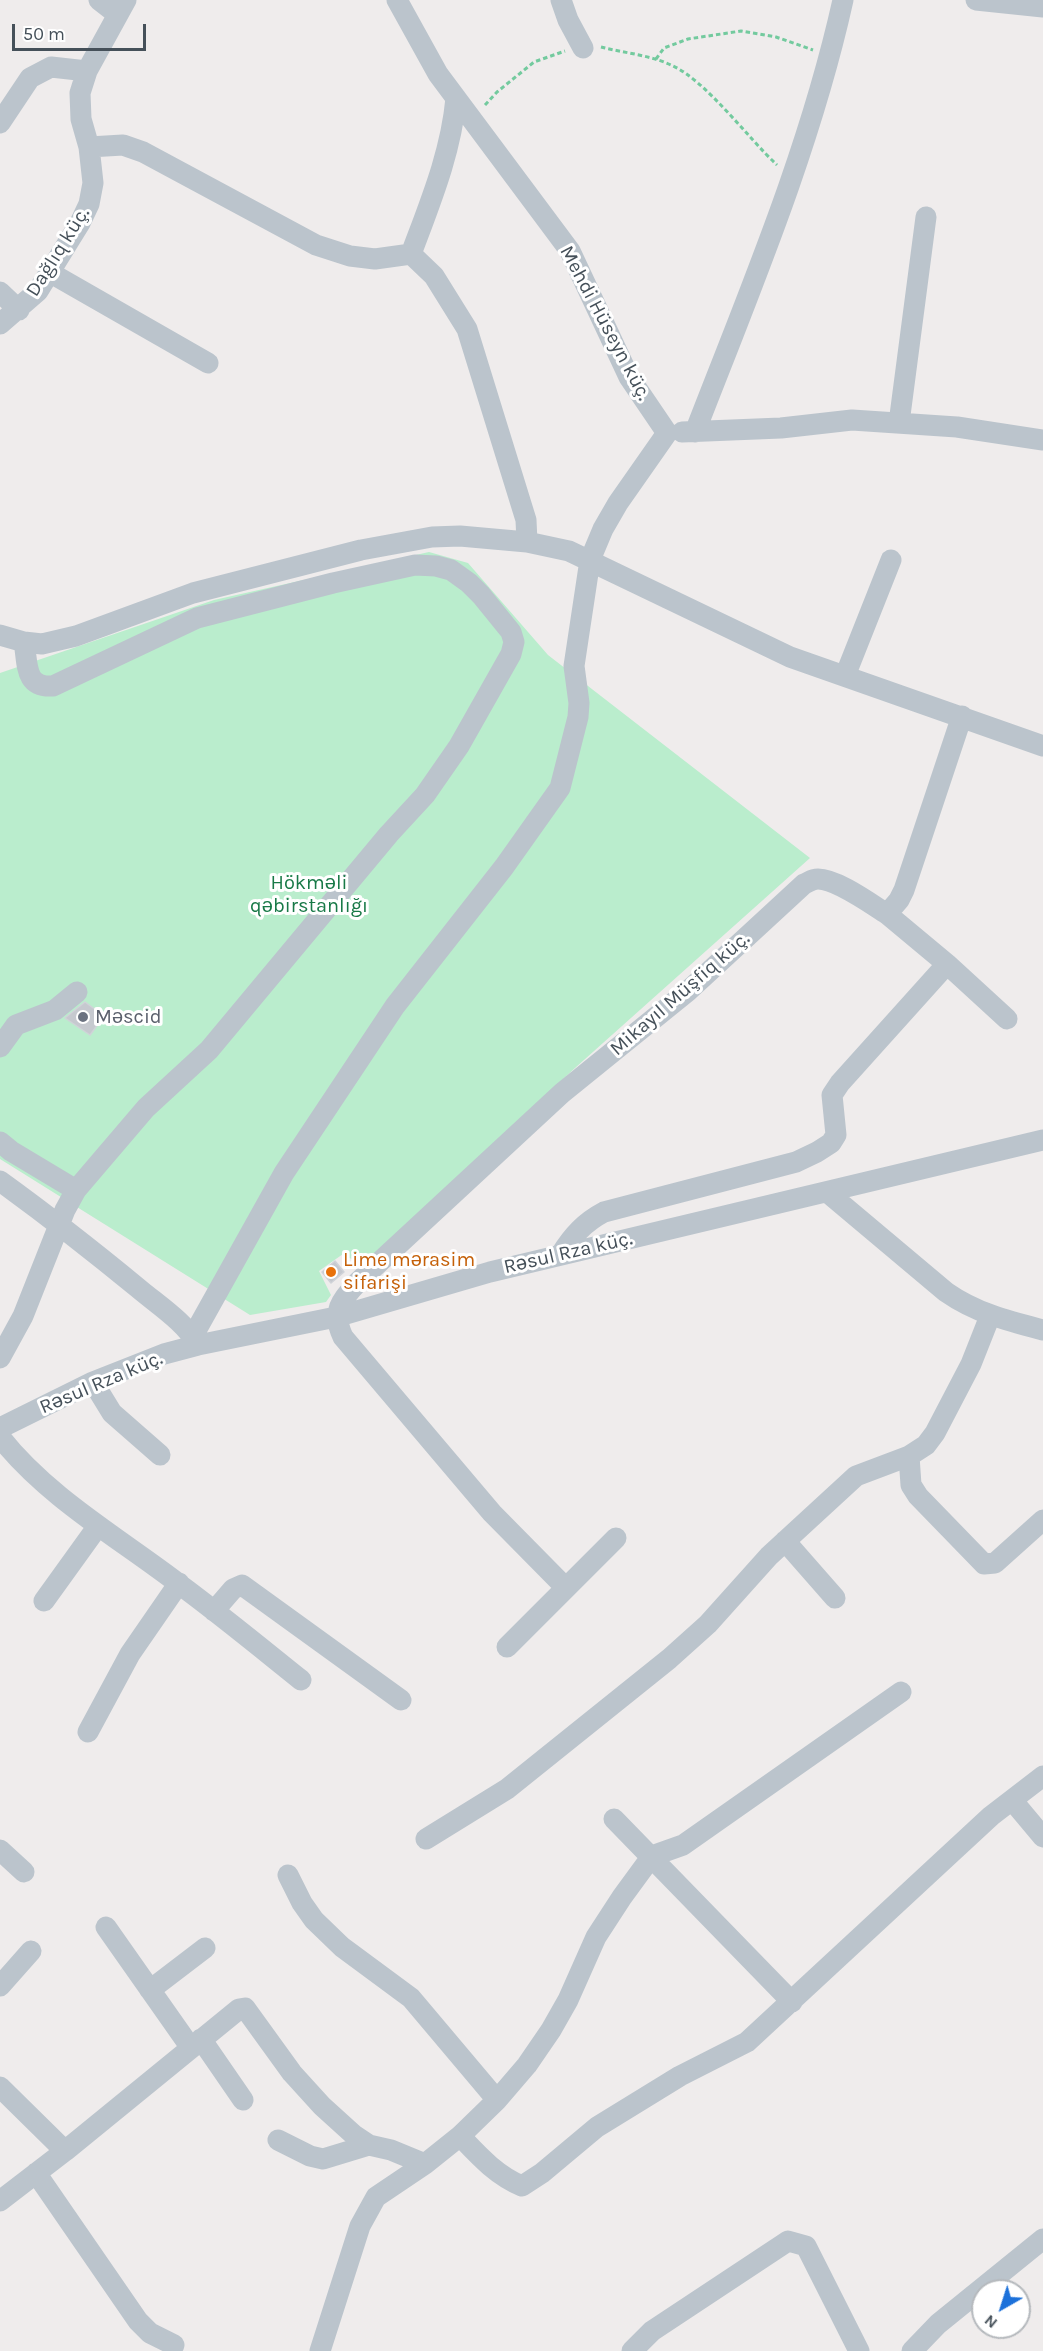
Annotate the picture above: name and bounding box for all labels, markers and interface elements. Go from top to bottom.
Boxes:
scale bar [15,12,148,50]
text: 50 m [23,23,65,45]
street label: Dağlıq küç. [21,203,95,301]
street label: Mehdi Hüseyn küç. [554,242,656,404]
park label: Hökməli qəbirstanlığı [250,871,368,918]
street label: Mikayıl Müşfiq küç. [605,927,755,1061]
place label: Məscid [95,1005,162,1029]
marker: Məscid [76,1010,90,1024]
street label: Rəsul Rza küç. [501,1227,635,1279]
place label: Lime mərasim sifarişi [343,1248,475,1295]
marker: Lime mərasim sifarişi [324,1265,338,1279]
street label: Rəsul Rza küç. [36,1346,166,1420]
north arrow [971,2279,1031,2339]
text: N [980,2311,1001,2333]

